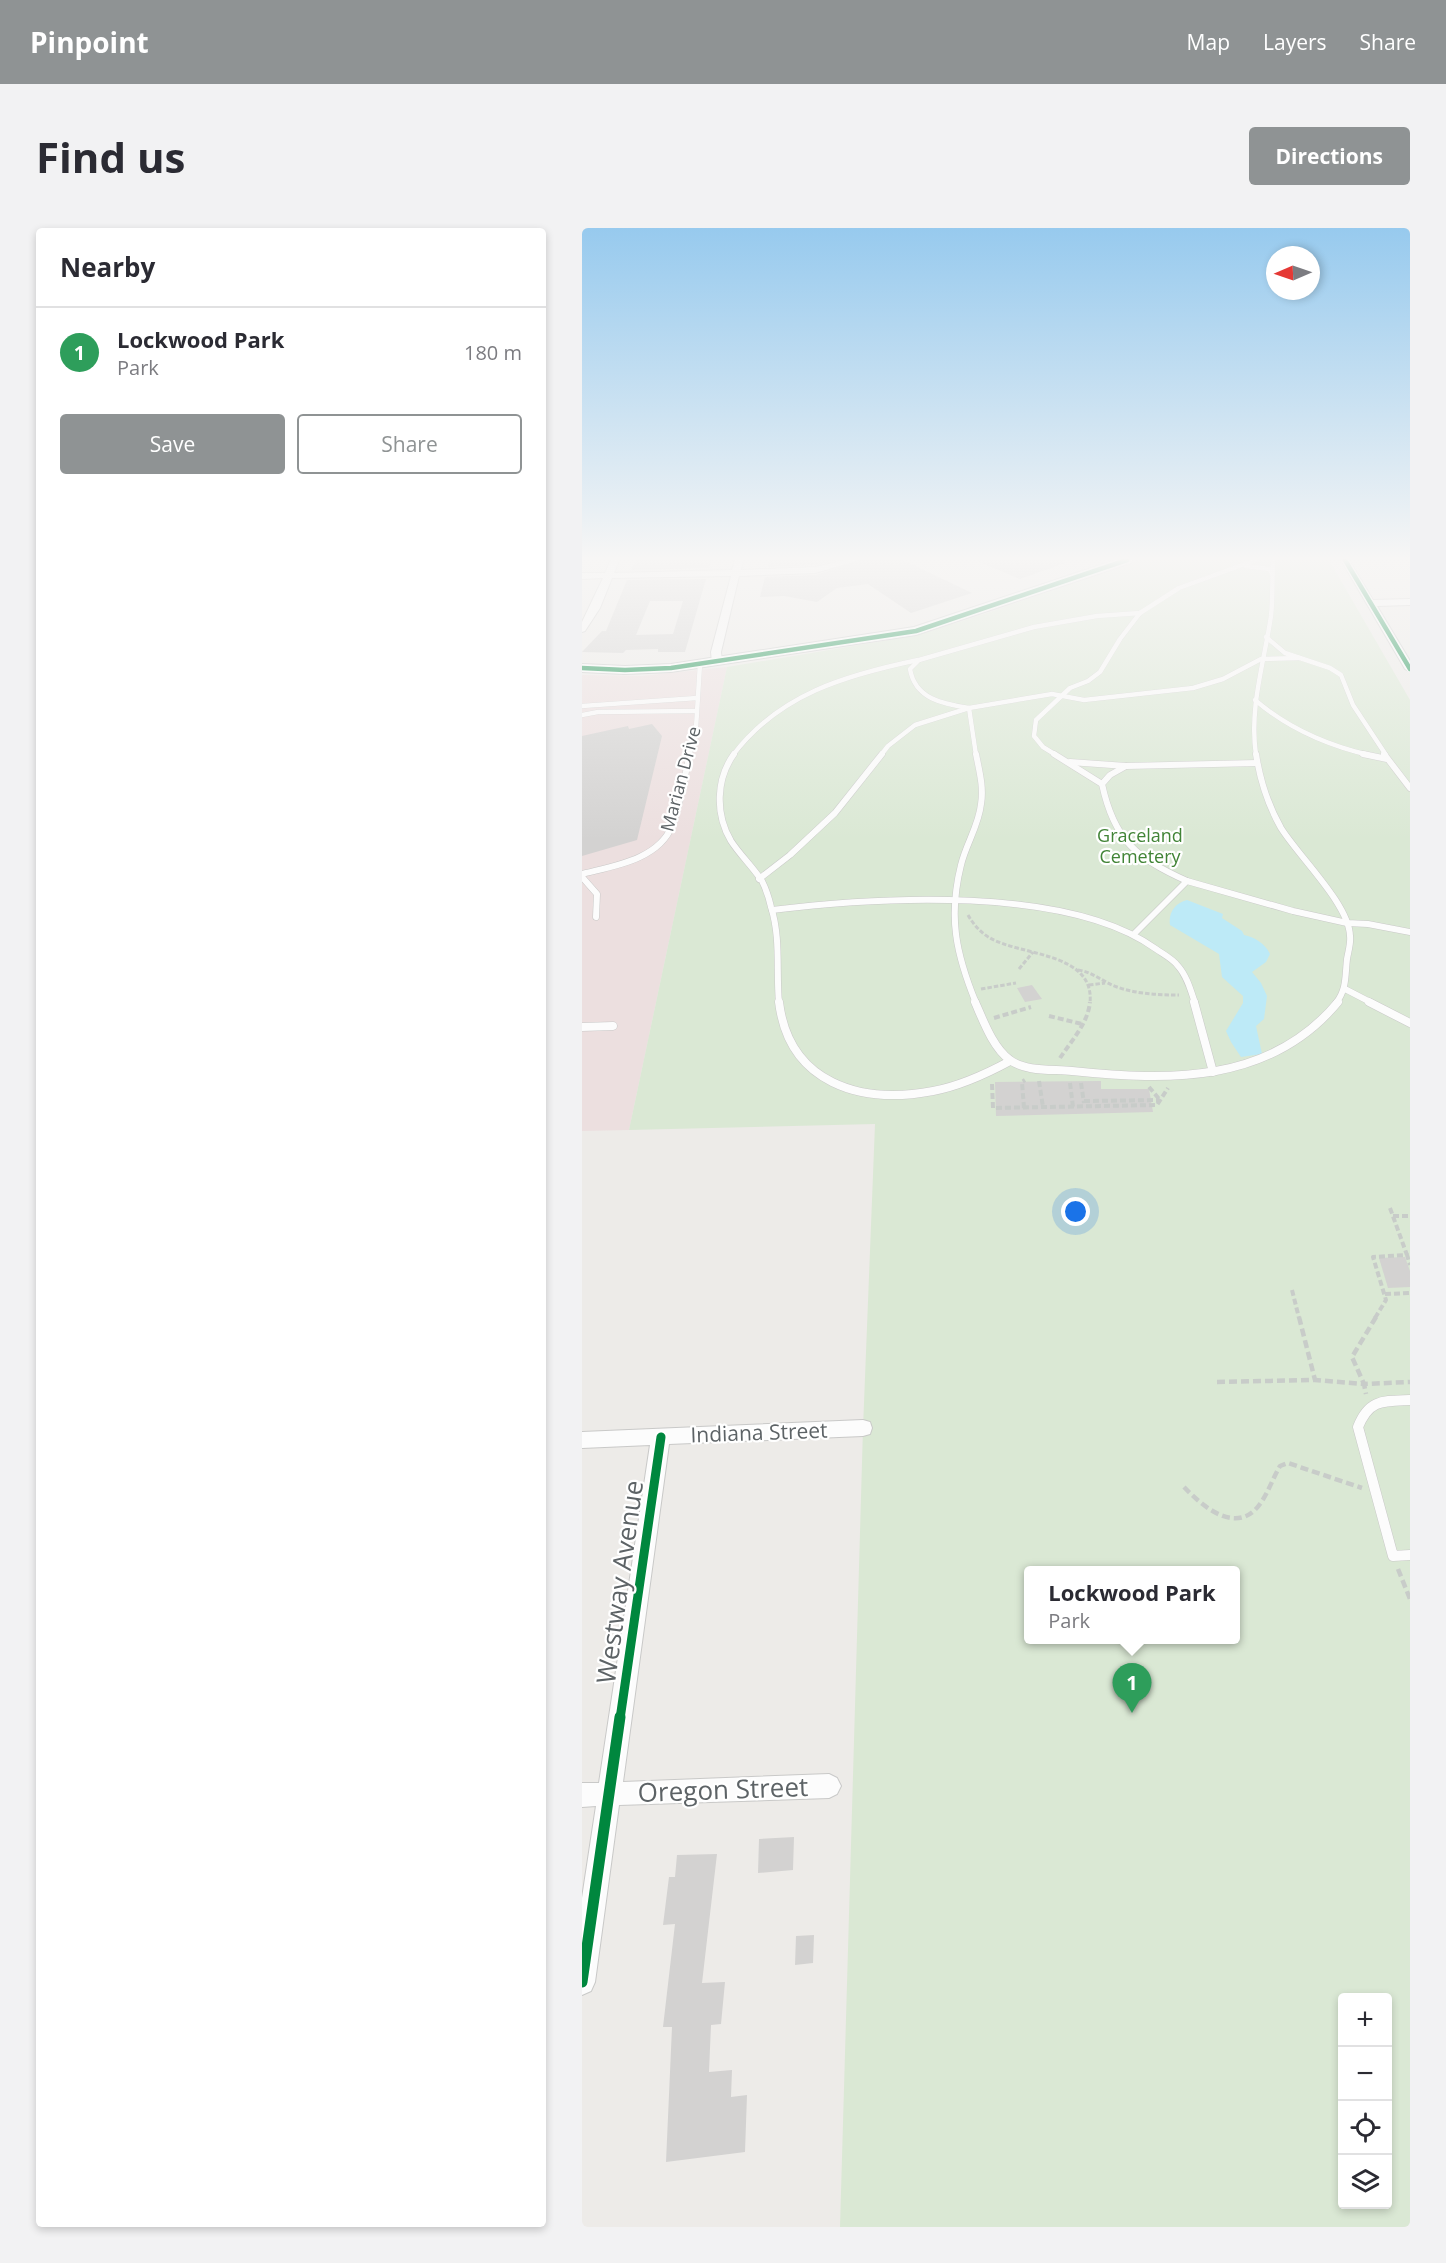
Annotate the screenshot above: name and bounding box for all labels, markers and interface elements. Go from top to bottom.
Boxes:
text: Pinpoint [30,23,149,61]
text: Map [1187,28,1230,56]
text: Layers [1263,28,1327,56]
text: Share [1360,28,1416,56]
button: Directions [1249,127,1410,185]
text: Find us [36,128,185,185]
north arrow [1266,246,1320,300]
text: Nearby [60,249,155,285]
text: Lockwood Park [117,324,284,354]
text: 1 [74,339,85,366]
text: 180 m [464,339,522,366]
text: Park [117,354,159,381]
button: Save [60,414,285,474]
button: Share [297,414,522,474]
street label: Marian Drive [654,724,706,834]
park label: Graceland Cemetery [1097,823,1183,868]
your location [1061,1197,1090,1226]
street label: Indiana Street [690,1416,828,1448]
street label: Westway Avenue [587,1478,651,1686]
popup [1024,1566,1240,1644]
text: Lockwood Park [1048,1577,1216,1607]
text: Park [1048,1607,1090,1634]
pin: 1 [1112,1664,1152,1713]
street label: Oregon Street [637,1768,809,1810]
map controls [1338,1993,1392,2209]
button: + [1338,1993,1392,2047]
button: − [1338,2047,1392,2101]
button: locate [1338,2101,1392,2155]
button: layers [1338,2155,1392,2209]

